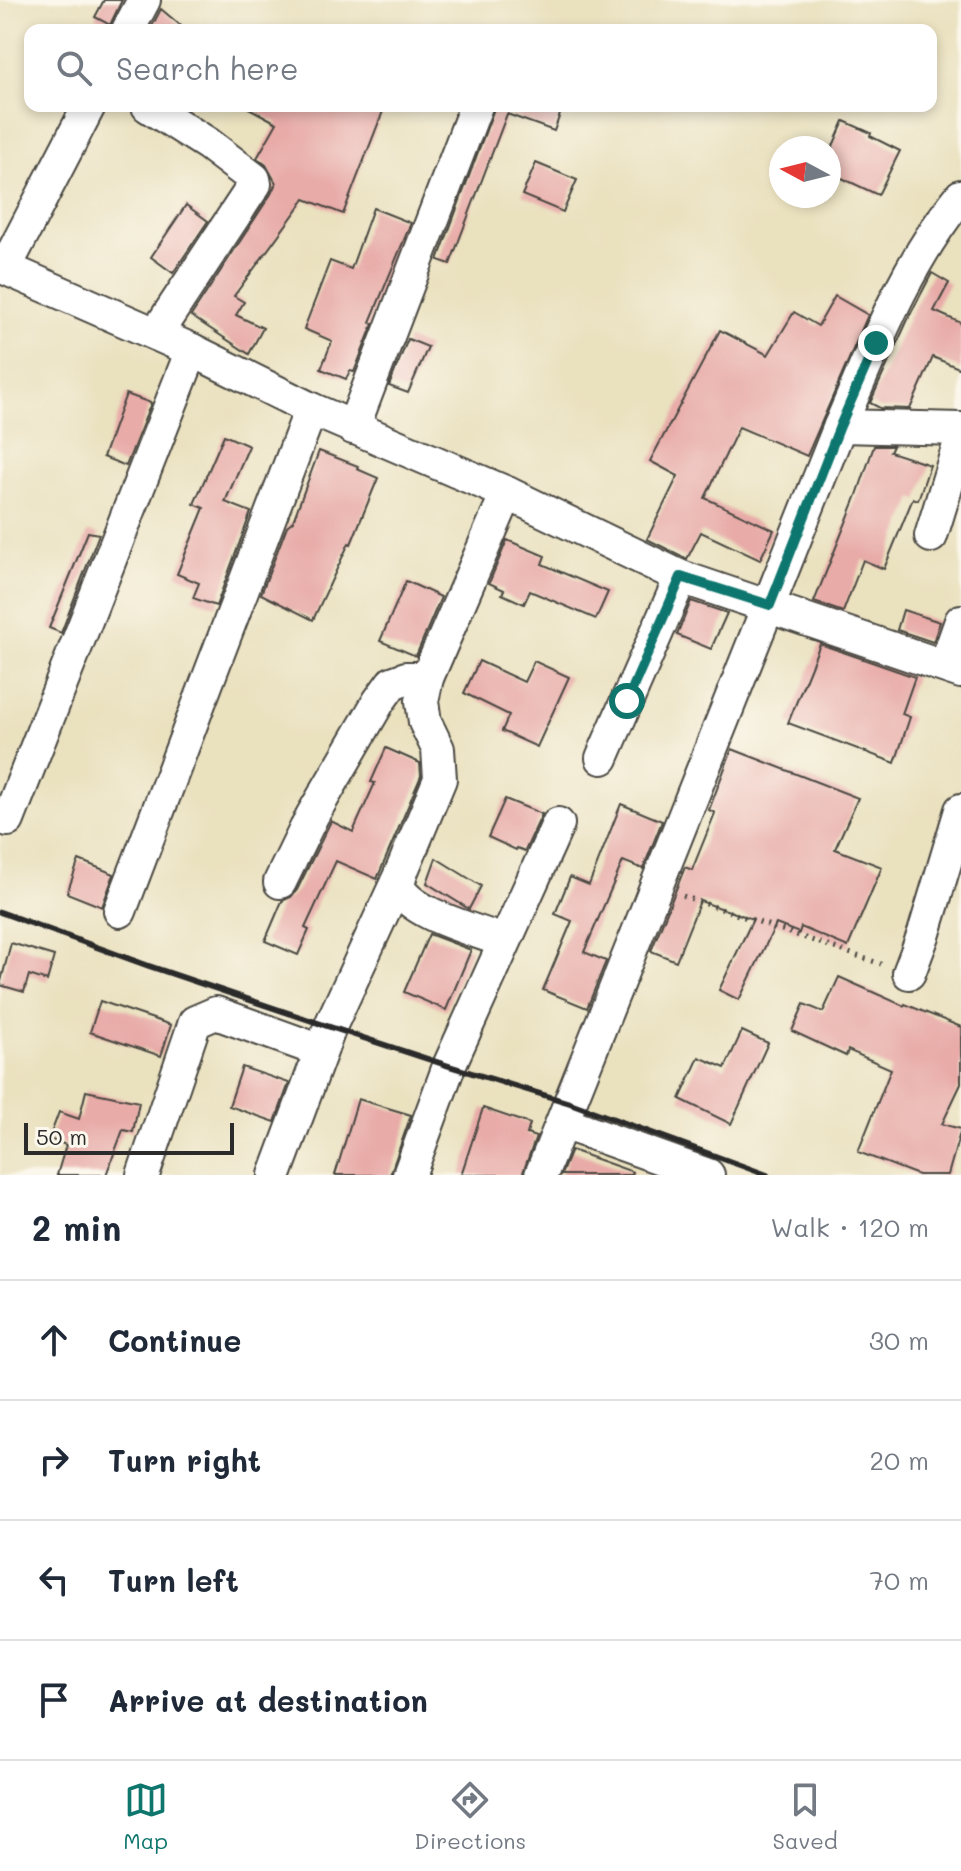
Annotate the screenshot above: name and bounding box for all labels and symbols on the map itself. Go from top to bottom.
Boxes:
north arrow [769,136,841,208]
route end [858,325,894,361]
route start [609,683,645,719]
scale bar [24,1119,234,1155]

